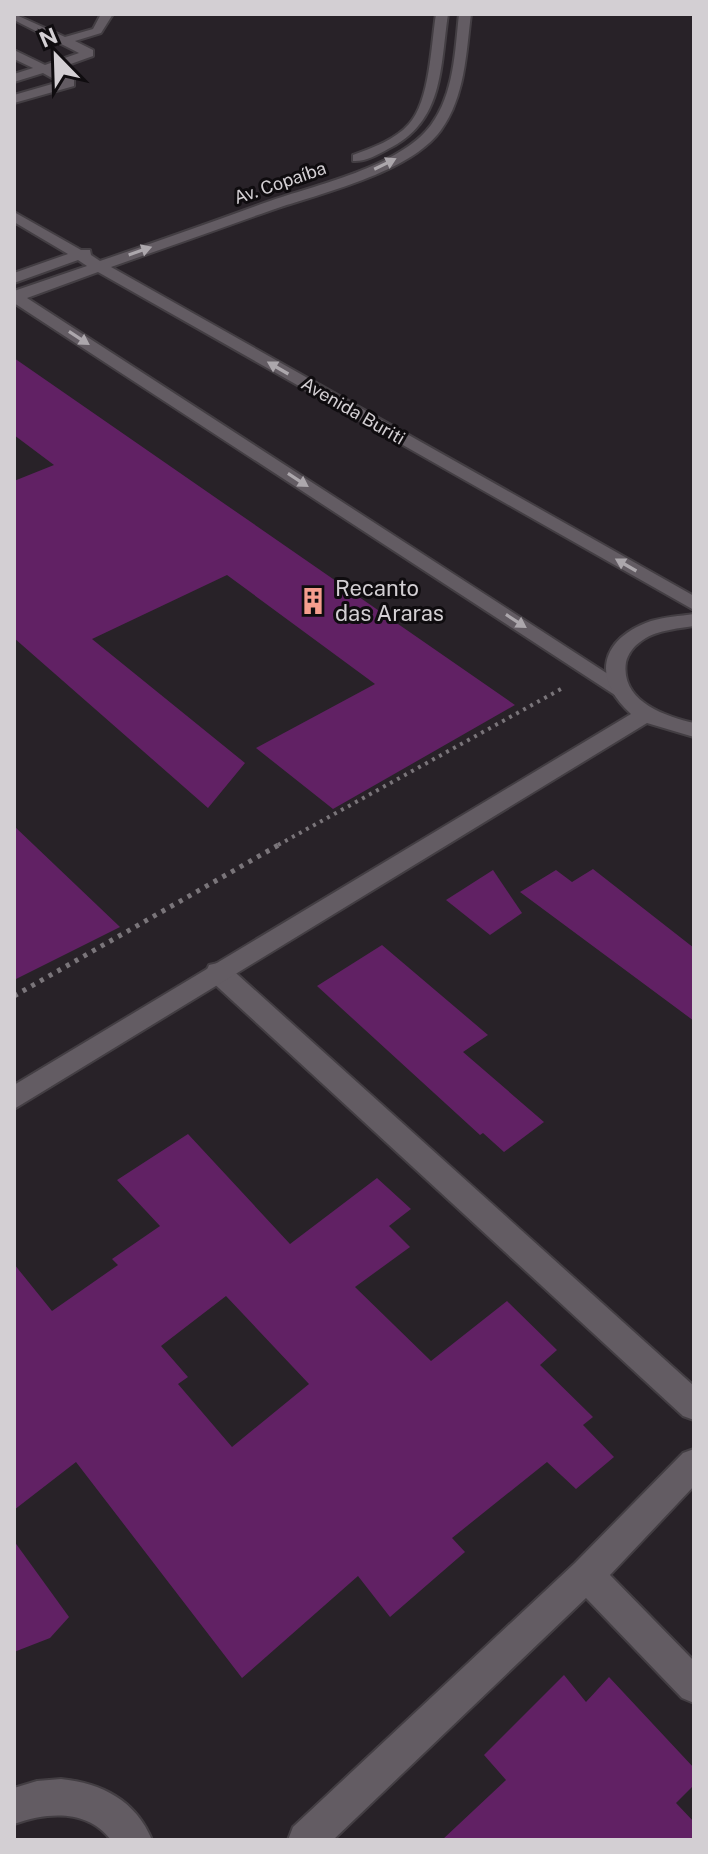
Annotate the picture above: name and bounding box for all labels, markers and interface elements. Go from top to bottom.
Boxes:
north arrow [16,16,96,96]
text: N [35,22,61,53]
street label: Av. Copaíba [231,157,329,208]
one-way arrow [373,157,396,171]
one-way arrow [128,245,152,257]
one-way arrow [69,331,90,346]
one-way arrow [267,361,289,375]
street label: Avenida Buriti [298,372,409,449]
one-way arrow [287,472,308,487]
one-way arrow [615,559,637,573]
place label: Recanto das Araras [335,575,444,626]
building icon: Recanto das Araras [298,586,328,616]
one-way arrow [505,613,527,628]

